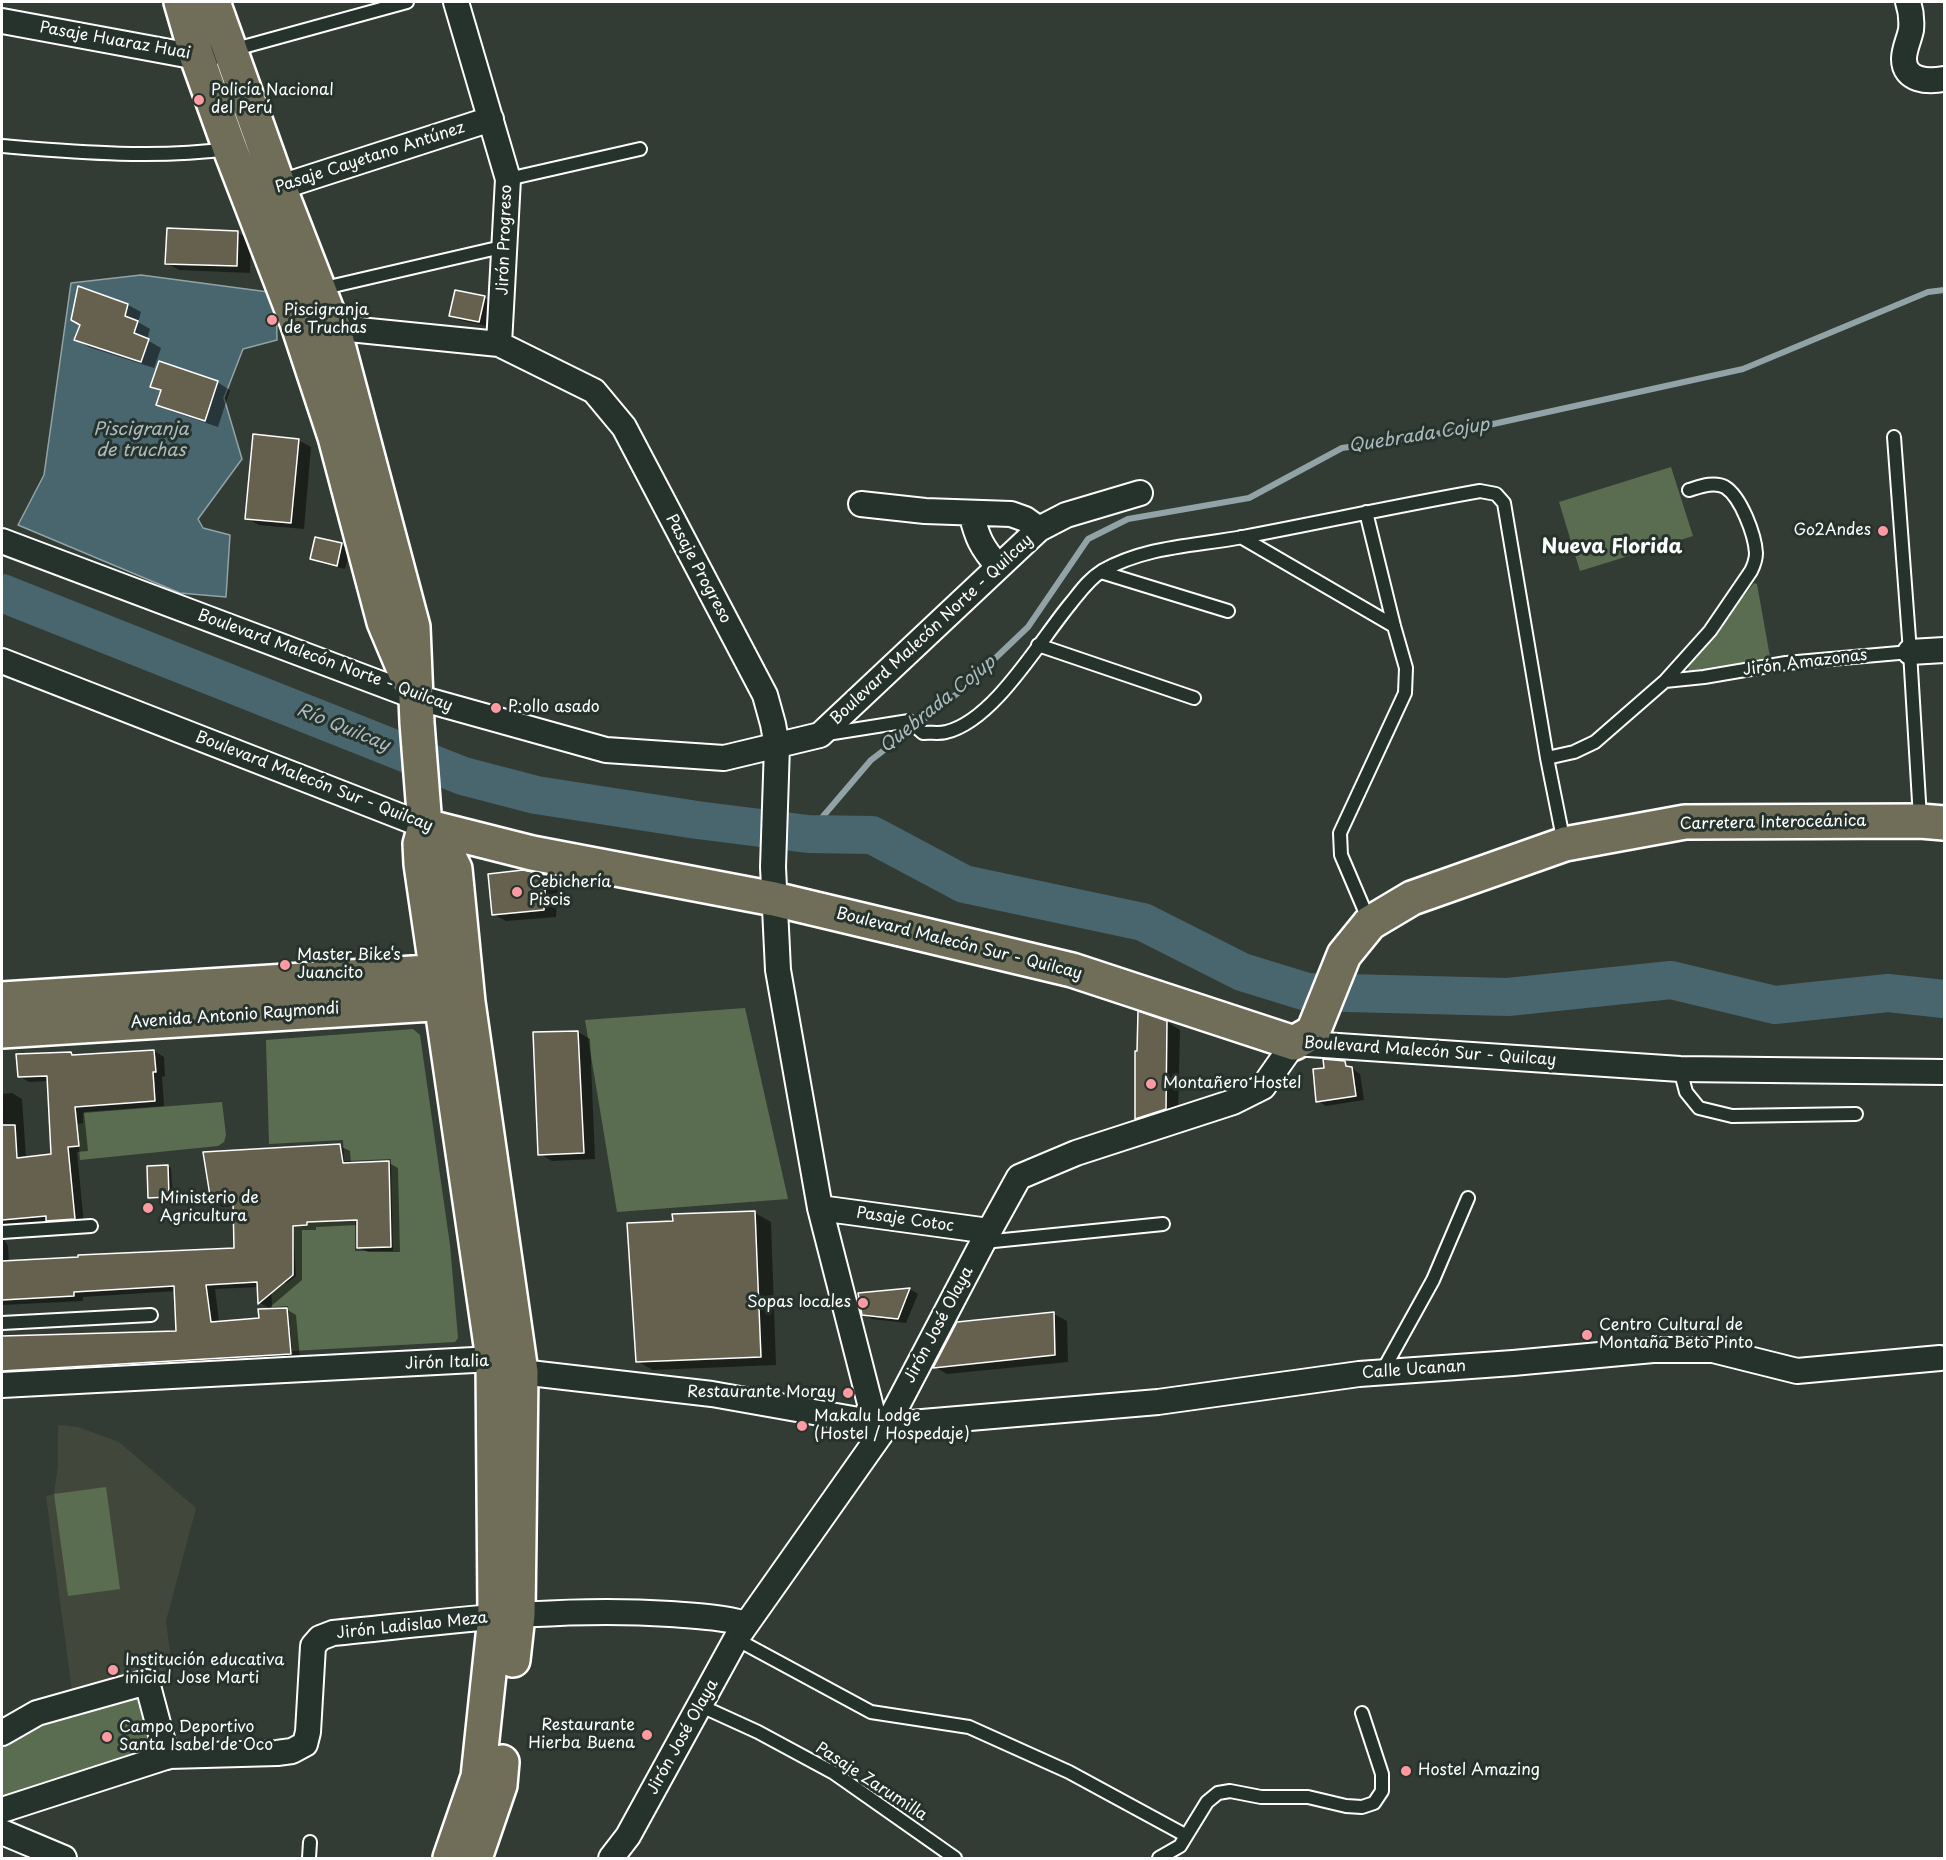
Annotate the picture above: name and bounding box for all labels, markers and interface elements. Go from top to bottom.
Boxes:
street label: Pasaje Huaraz Huai [38,18,192,64]
place label: Policía Nacional del Perú [211,81,334,119]
marker: Policía Nacional del Perú [192,93,206,107]
street label: Pasaje Cayetano Antúnez [273,118,467,198]
street label: Jirón Progreso [493,184,517,296]
place label: Piscigranja de Truchas [284,301,369,339]
marker: Piscigranja de Truchas [265,313,279,327]
water label: Quebrada Cojup [1347,414,1491,458]
water label: Piscigranja de truchas [93,419,189,462]
street label: Pasaje Progreso [661,511,735,627]
place label: Go2Andes [1793,521,1871,541]
marker: Go2Andes [1876,524,1890,538]
street label: Boulevard Malecón Norte - Quilcay [827,531,1037,729]
district label: Nueva Florida [1542,535,1682,559]
street label: Boulevard Malecón Norte - Quilcay [195,606,455,716]
street label: Jirón Amazonas [1742,646,1868,680]
water label: Quebrada Cojup [876,652,1000,758]
place label: P:ollo asado [508,698,600,718]
water label: Río Quilcay [293,700,393,756]
marker: P:ollo asado [489,701,503,715]
street label: Boulevard Malecón Sur - Quilcay [192,728,436,836]
street label: Carretera Interoceánica [1680,812,1866,834]
place label: Cebichería Piscis [529,873,611,911]
marker: Cebichería Piscis [510,885,524,899]
street label: Boulevard Malecón Sur - Quilcay [834,904,1084,984]
place label: Master Bike‘s Juancito [297,946,401,984]
marker: Master Bike‘s Juancito [278,958,292,972]
street label: Avenida Antonio Raymondi [130,999,340,1033]
street label: Boulevard Malecón Sur - Quilcay [1303,1034,1557,1070]
place label: Montañero Hostel [1163,1074,1301,1094]
marker: Montañero Hostel [1144,1077,1158,1091]
place label: Ministerio de Agricultura [160,1189,259,1227]
marker: Ministerio de Agricultura [141,1201,155,1215]
street label: Pasaje Cotoc [855,1204,955,1236]
street label: Jirón José Olaya [900,1264,978,1386]
place label: Sopas locales [747,1293,851,1313]
marker: Sopas locales [856,1296,870,1310]
place label: Centro Cultural de Montaña Beto Pinto [1599,1316,1753,1354]
marker: Centro Cultural de Montaña Beto Pinto [1580,1328,1594,1342]
street label: Jirón Italia [405,1352,489,1374]
street label: Calle Ucanan [1361,1357,1467,1383]
place label: Restaurante Moray [687,1383,836,1403]
marker: Restaurante Moray [841,1386,855,1400]
place label: Makalu Lodge (Hostel / Hospedaje) [814,1407,970,1445]
marker: Makalu Lodge (Hostel / Hospedaje) [795,1419,809,1433]
street label: Jirón Ladislao Meza [336,1609,488,1643]
place label: Institución educativa inicial Jose Marti [125,1651,284,1689]
marker: Institución educativa inicial Jose Marti [106,1663,120,1677]
street label: Jirón José Olaya [643,1676,723,1798]
place label: Restaurante Hierba Buena [528,1716,635,1754]
place label: Campo Deportivo Santa Isabel de Oco [119,1718,273,1756]
marker: Restaurante Hierba Buena [640,1728,654,1742]
marker: Campo Deportivo Santa Isabel de Oco [100,1730,114,1744]
street label: Pasaje Zarumilla [812,1739,930,1825]
place label: Hostel Amazing [1418,1761,1540,1781]
marker: Hostel Amazing [1399,1764,1413,1778]

